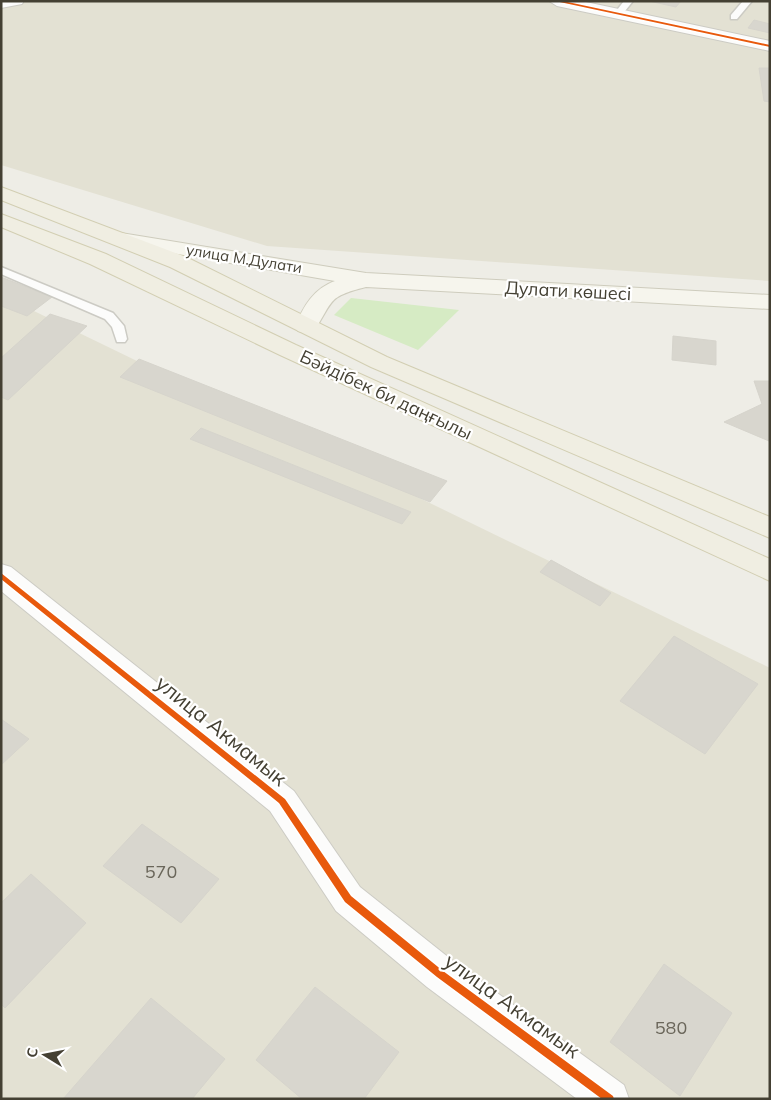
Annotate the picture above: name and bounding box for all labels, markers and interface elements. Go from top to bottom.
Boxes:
street label: улица М.Дулати [185,240,303,277]
street label: Дулати көшесі [504,276,632,305]
street label: Бәйдібек би даңғылы [296,345,476,445]
street label: улица Акмамык [151,669,293,792]
house number: 570 [145,860,177,883]
street label: улица Акмамык [440,947,586,1064]
house number: 580 [655,1016,687,1039]
north arrow [20,1030,70,1080]
text: С [23,1046,42,1059]

